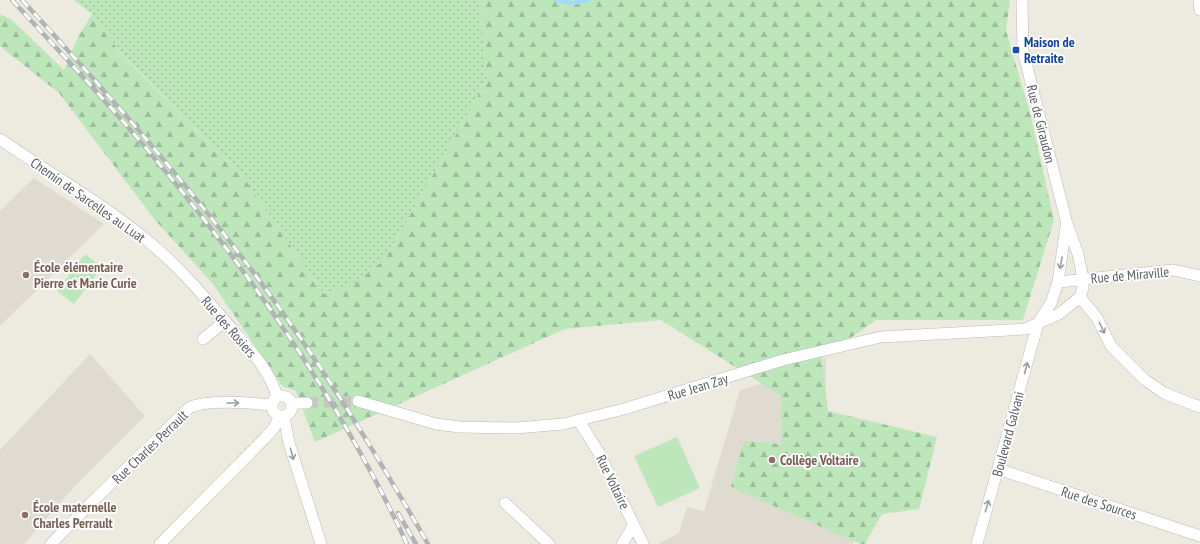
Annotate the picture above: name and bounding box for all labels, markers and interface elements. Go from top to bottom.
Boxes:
place label: Maison de Retraite [1024,33,1075,67]
marker: Maison de Retraite [1011,45,1021,55]
street label: Rue de Giraudon [1023,83,1059,165]
street label: Chemin de Sarcelles au Luat [27,154,149,247]
one-way arrow [1057,256,1065,269]
place label: École élémentaire Pierre et Marie Curie [34,258,137,292]
street label: Rue de Miraville [1090,263,1170,287]
marker: École élémentaire Pierre et Marie Curie [21,270,31,280]
street label: Rue des Rosiers [197,293,261,362]
one-way arrow [1099,322,1106,334]
one-way arrow [1023,361,1030,374]
street label: Rue Jean Zay [666,369,731,405]
street label: Boulevard Galvani [988,389,1028,479]
one-way arrow [226,399,239,407]
street label: Rue Charles Perrault [108,406,192,488]
one-way arrow [289,447,296,460]
place label: Collège Voltaire [780,451,859,469]
street label: Rue Voltaire [592,452,634,512]
marker: Collège Voltaire [767,455,777,465]
street label: Rue des Sources [1059,482,1139,524]
place label: École maternelle Charles Perrault [33,498,117,532]
one-way arrow [984,500,992,513]
marker: École maternelle Charles Perrault [20,510,30,520]

